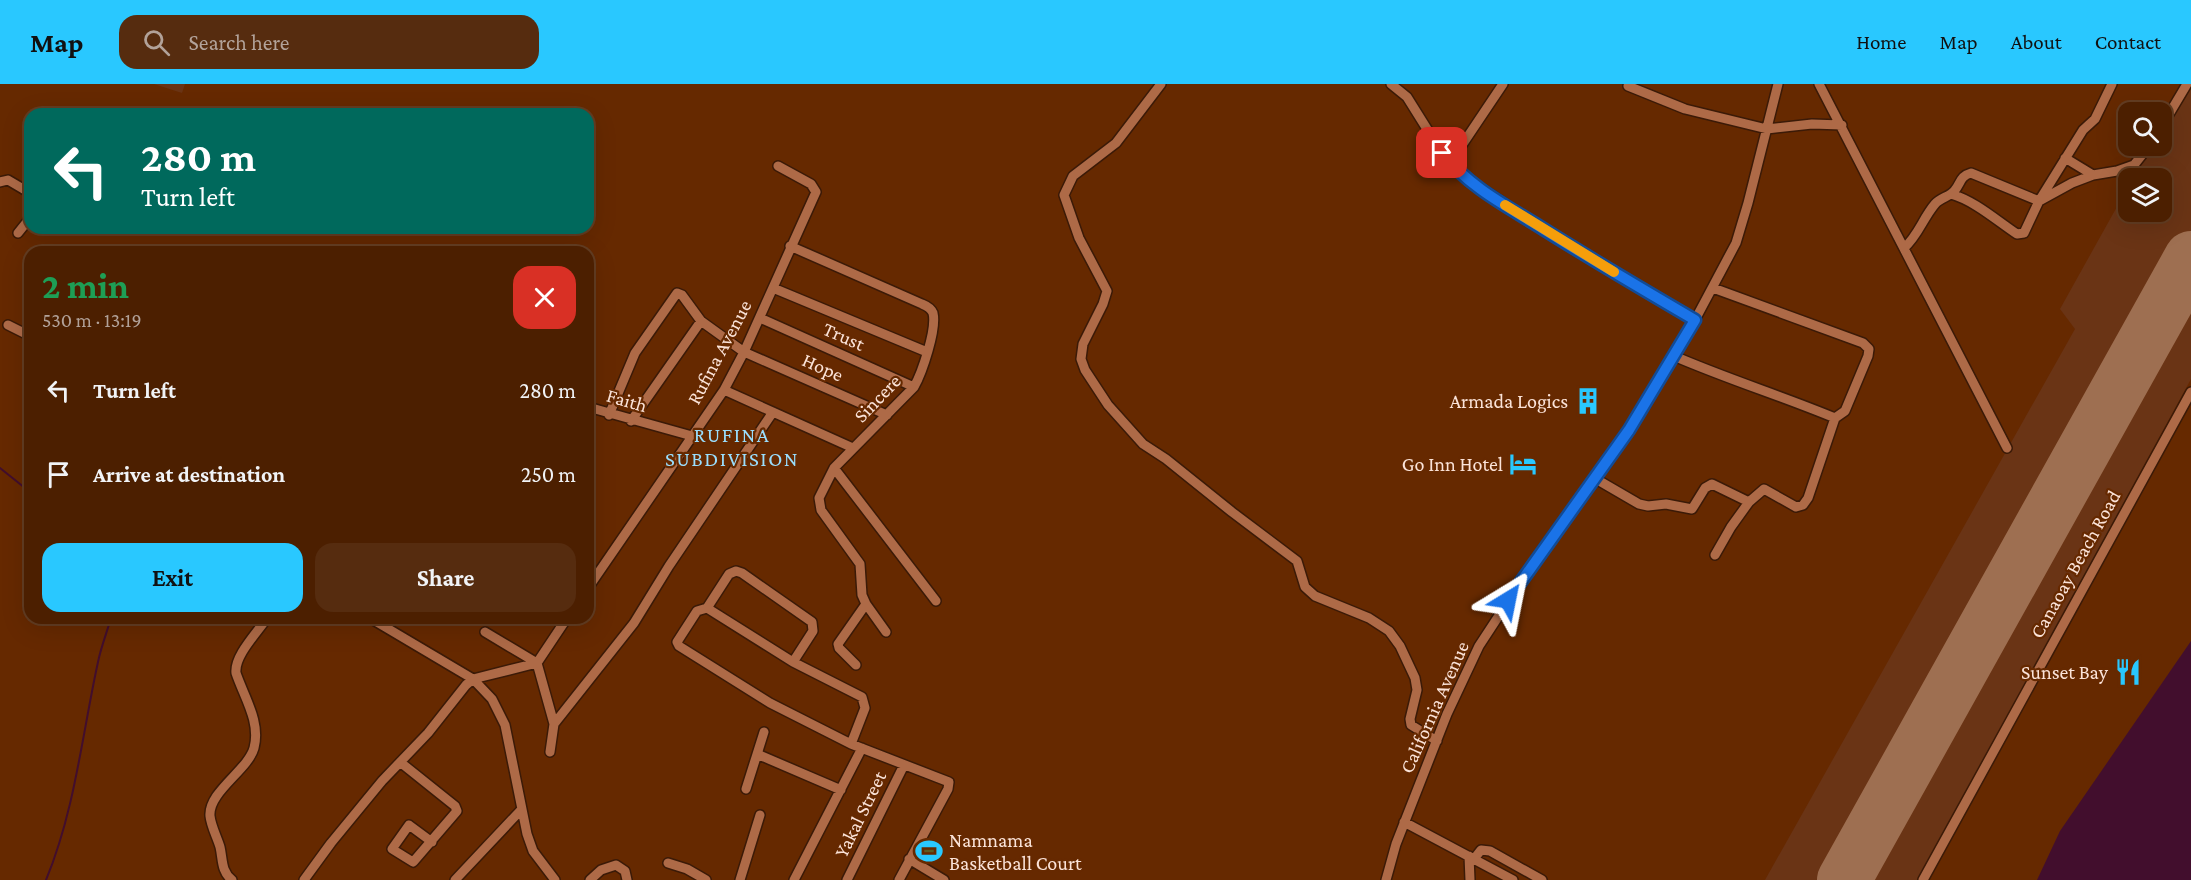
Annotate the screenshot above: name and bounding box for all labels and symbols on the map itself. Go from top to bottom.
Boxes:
pin [1416,127,1467,178]
street label: Rufina Avenue [682,296,756,408]
street label: Trust [820,317,868,355]
street label: Hope [799,348,847,387]
street label: Sincere [849,369,905,426]
street label: Faith [604,384,650,416]
building icon: Armada Logics [1573,386,1603,416]
place label: Armada Logics [1450,390,1568,413]
district label: RUFINA SUBDIVISION [665,423,799,471]
hotel icon: Go Inn Hotel [1508,449,1538,479]
place label: Go Inn Hotel [1402,453,1503,475]
street label: Canaoay Beach Road [2025,486,2126,642]
position arrow [1476,568,1540,632]
street label: California Avenue [1395,637,1473,776]
restaurant icon: Sunset Bay [2113,657,2143,687]
place label: Sunset Bay [2021,661,2109,684]
street label: Yakal Street [830,767,890,861]
place label: Namnama Basketball Court [949,829,1082,874]
sports icon: Namnama Basketball Court [914,836,944,866]

